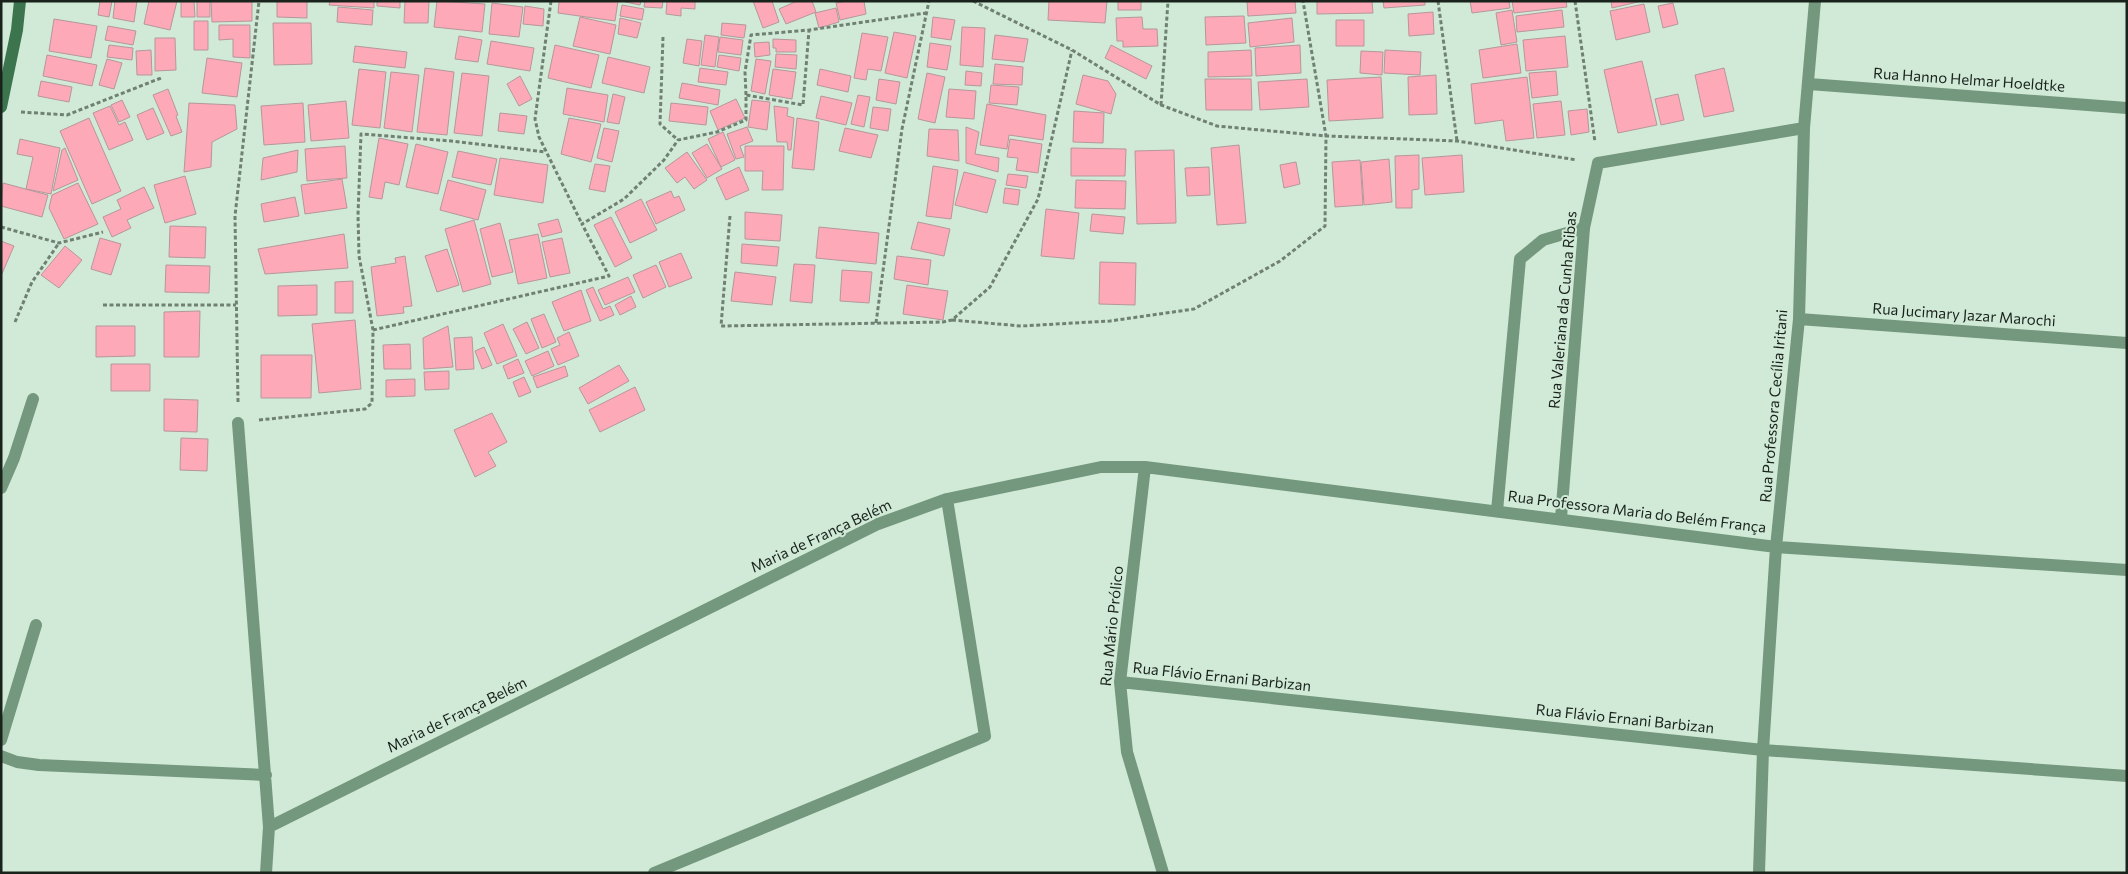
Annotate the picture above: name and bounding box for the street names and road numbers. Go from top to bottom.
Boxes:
street label: Rua Hanno Helmar Hoeldtke [1872,63,2066,95]
street label: Rua Valeriana da Cunha Ribas [1544,210,1580,410]
street label: Rua Jucimary Jazar Marochi [1872,299,2056,329]
street label: Rua Professora Cecília Iritani [1756,308,1790,503]
street label: Rua Professora Maria do Belém França [1507,486,1767,536]
street label: Maria de França Belém [747,495,894,576]
street label: Rua Mário Prólico [1096,565,1126,687]
street label: Rua Flávio Ernani Barbizan [1132,658,1312,694]
street label: Maria de França Belém [384,672,529,756]
street label: Rua Flávio Ernani Barbizan [1535,700,1715,736]

